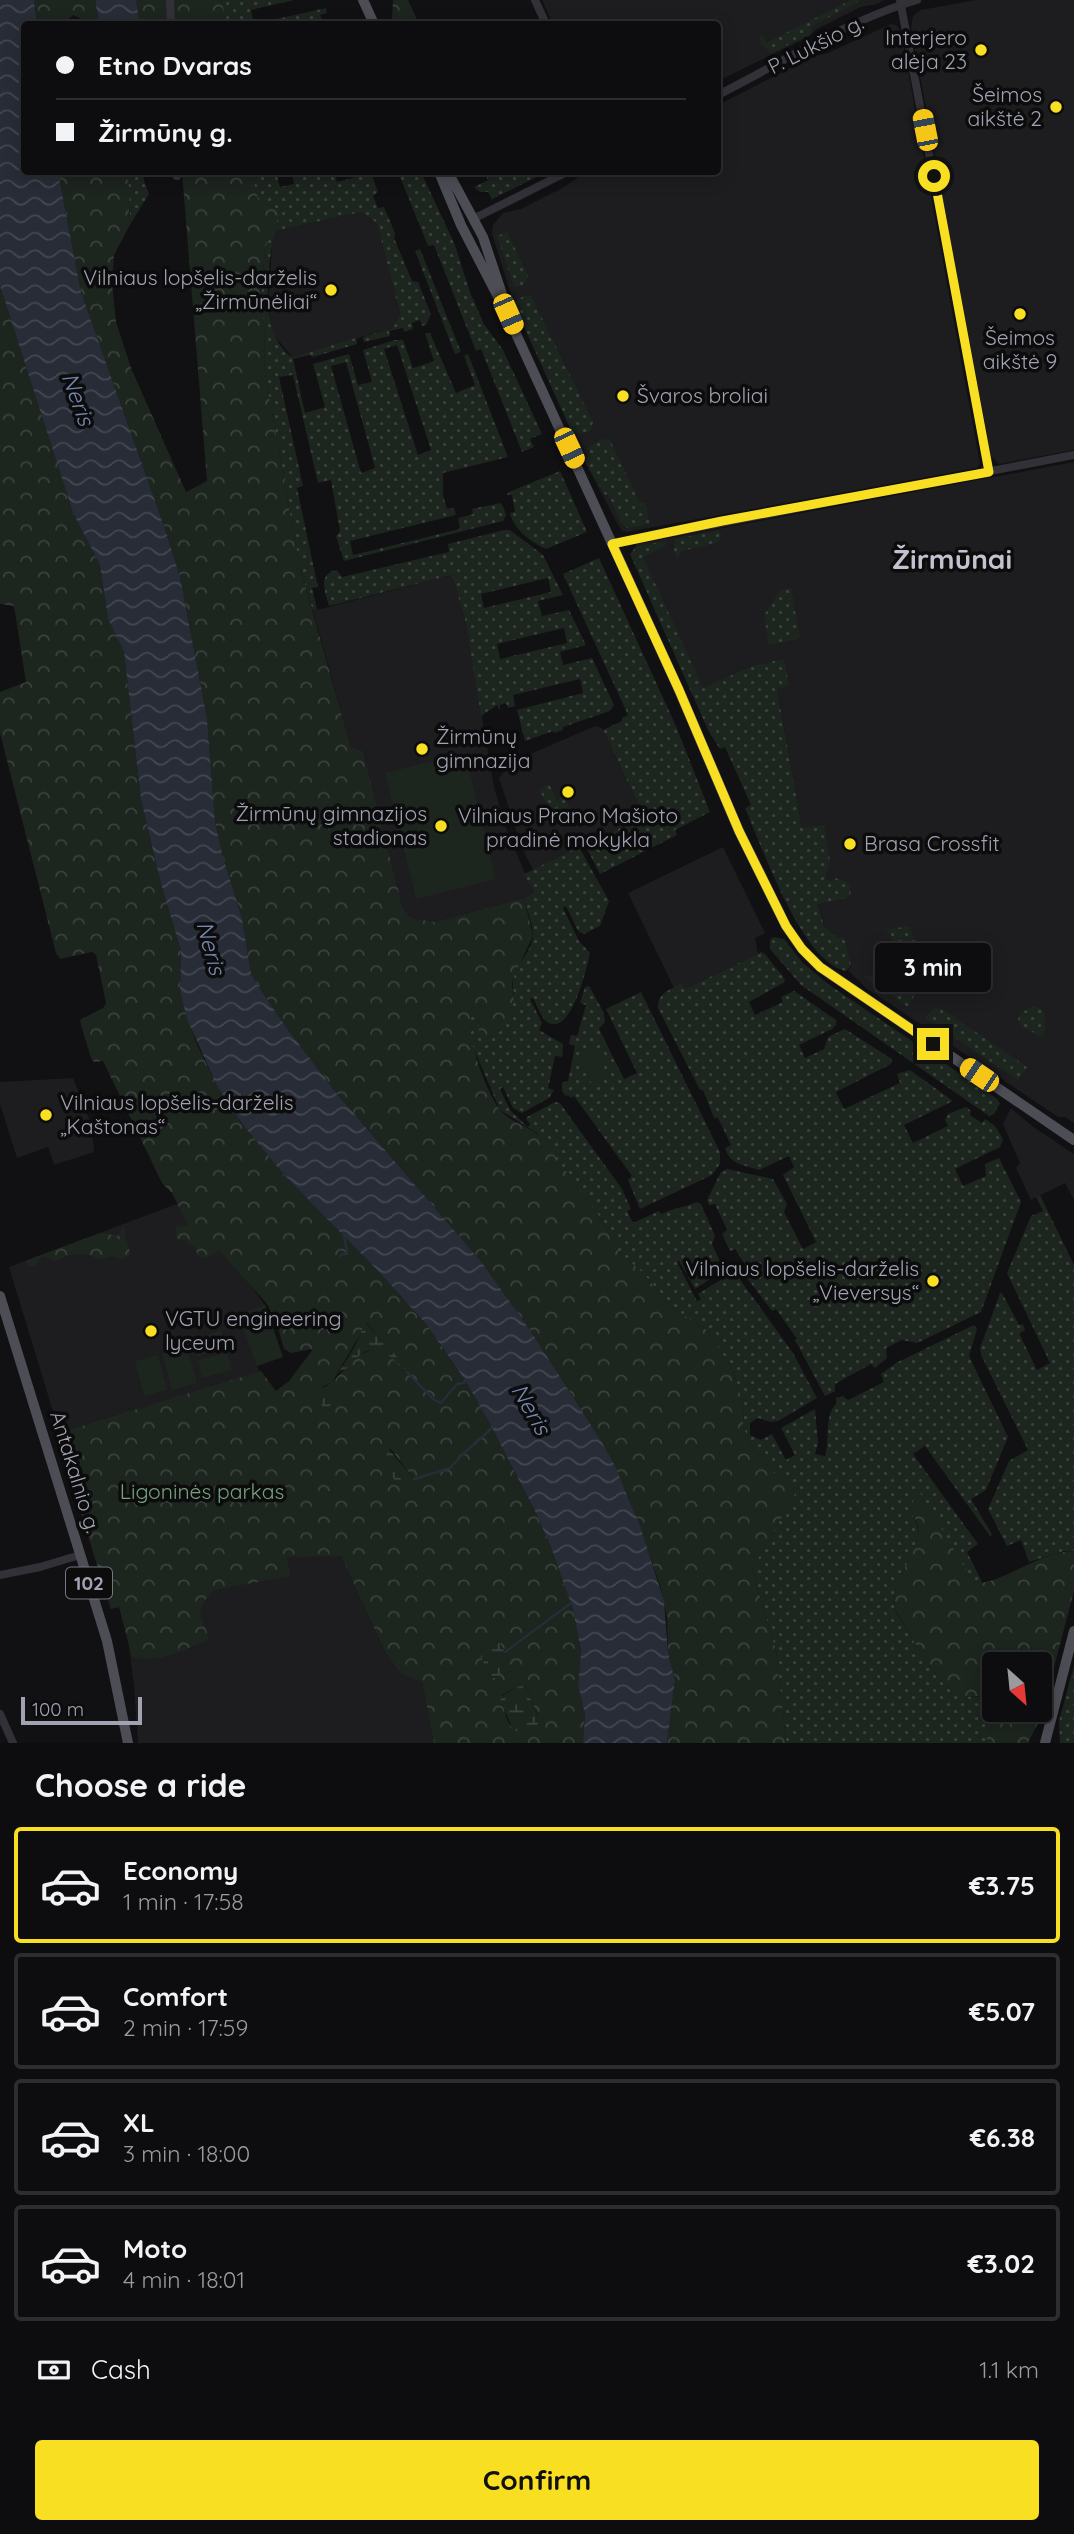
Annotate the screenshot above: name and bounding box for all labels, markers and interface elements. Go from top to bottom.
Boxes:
street label: P. Lukšio g. [763,9,868,79]
place label: Interjero alėja 23 [885,24,967,74]
marker: Interjero alėja 23 [973,42,989,58]
text: Etno Dvaras [98,49,252,82]
place label: Šeimos aikštė 2 [967,81,1042,131]
marker: Šeimos aikštė 2 [1048,99,1064,115]
car [911,107,940,153]
text: Žirmūnų g. [98,116,233,149]
route start [918,160,950,192]
place label: Vilniaus lopšelis-darželis „Žirmūnėliai“ [83,264,317,314]
marker: Vilniaus lopšelis-darželis „Žirmūnėliai“ [323,282,339,298]
car [490,291,527,337]
marker: Šeimos aikštė 9 [1012,306,1028,322]
place label: Šeimos aikštė 9 [983,324,1057,374]
water label: Neris [56,368,102,431]
place label: Švaros broliai [637,382,768,408]
marker: Švaros broliai [615,388,631,404]
car [551,425,588,471]
district label: Žirmūnai [892,541,1012,576]
place label: Žirmūnų gimnazija [436,723,531,773]
marker: Žirmūnų gimnazija [414,741,430,757]
marker: Vilniaus Prano Mašioto pradinė mokykla [560,784,576,800]
place label: Žirmūnų gimnazijos stadionas [236,800,427,850]
place label: Vilniaus Prano Mašioto pradinė mokykla [458,802,678,852]
marker: Žirmūnų gimnazijos stadionas [433,818,449,834]
place label: Brasa Crossfit [864,830,1000,856]
marker: Brasa Crossfit [842,836,858,852]
water label: Neris [190,918,233,980]
callout: 3 min [875,942,991,992]
text: 3 min [903,953,963,982]
route end [917,1028,949,1060]
car [956,1055,1003,1095]
place label: Vilniaus lopšelis-darželis „Kaštonas“ [60,1089,294,1139]
marker: Vilniaus lopšelis-darželis „Kaštonas“ [38,1107,54,1123]
place label: Vilniaus lopšelis-darželis „Vieversys“ [685,1255,919,1305]
marker: Vilniaus lopšelis-darželis „Vieversys“ [925,1273,941,1289]
place label: VGTU engineering lyceum [165,1305,341,1355]
marker: VGTU engineering lyceum [143,1323,159,1339]
water label: Neris [505,1378,559,1441]
street label: Antakalnio g. [45,1408,107,1536]
park label: Ligoninės parkas [120,1478,284,1504]
road number: 102 [66,1568,112,1598]
north arrow [982,1652,1052,1722]
map controls [982,1652,1052,1722]
scale bar [21,1694,142,1726]
text: 100 m [32,1697,84,1721]
text: Choose a ride [35,1765,247,1805]
icon: car [39,1854,102,1917]
text: Economy [123,1854,238,1887]
text: €3.75 [969,1869,1035,1902]
text: 1 min · 17:58 [123,1887,244,1916]
icon: car [39,1980,102,2043]
text: Comfort [123,1980,228,2013]
text: €5.07 [969,1995,1035,2028]
text: 2 min · 17:59 [123,2013,248,2042]
icon: car [39,2106,102,2169]
text: XL [123,2106,155,2139]
text: €6.38 [970,2121,1035,2154]
text: 3 min · 18:00 [123,2139,250,2168]
icon: car [39,2232,102,2295]
text: Moto [123,2232,187,2265]
text: €3.02 [968,2247,1035,2280]
text: 4 min · 18:01 [123,2265,245,2294]
icon: cash [35,2351,73,2389]
text: Cash [91,2353,151,2386]
text: 1.1 km [979,2355,1039,2384]
button: Confirm [35,2440,1039,2520]

